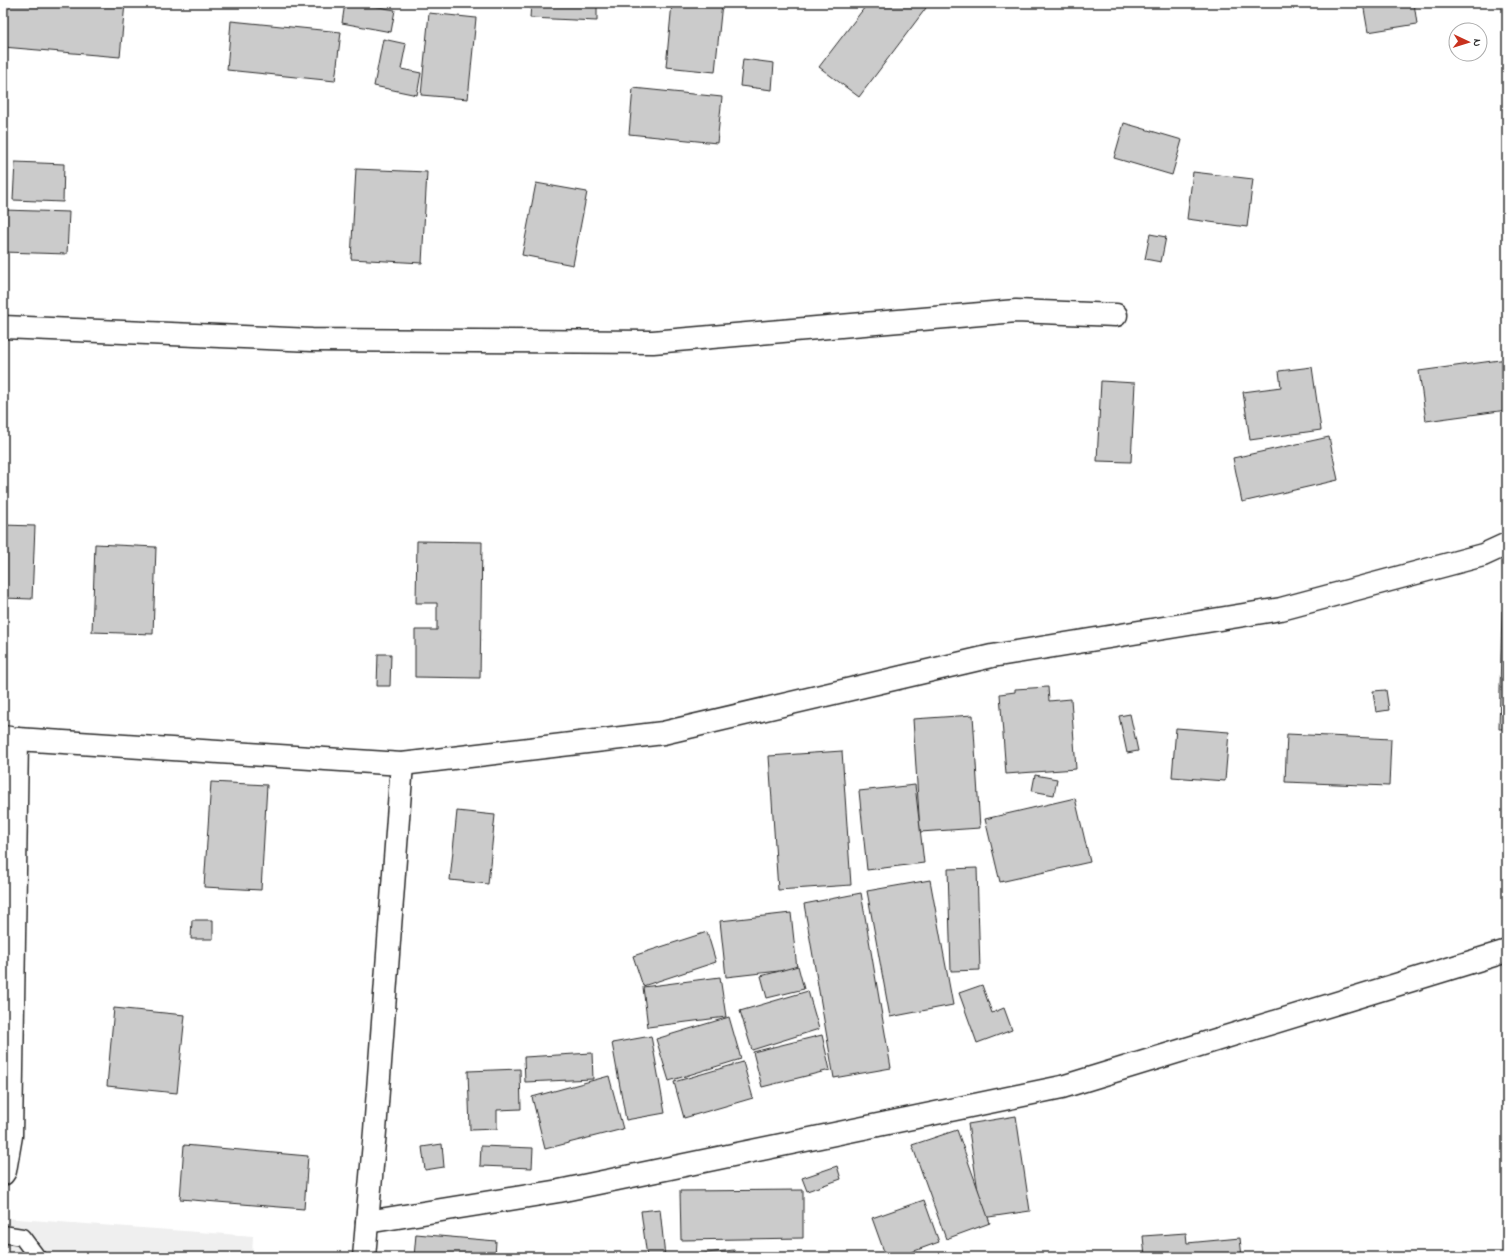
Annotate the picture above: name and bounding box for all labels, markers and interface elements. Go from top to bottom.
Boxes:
north arrow [1448,22,1488,62]
text: N [1469,38,1485,47]

